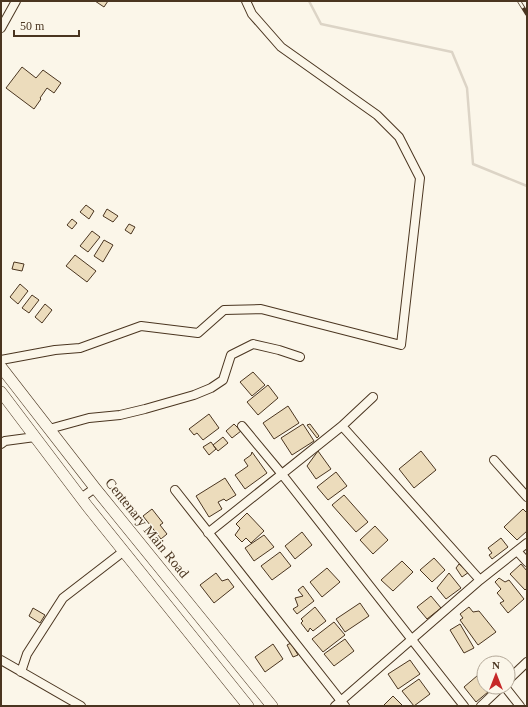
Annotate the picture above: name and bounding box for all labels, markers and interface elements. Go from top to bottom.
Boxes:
scale bar [14,12,79,38]
text: 50 m [20,19,45,33]
street label: Centenary Main Road [102,475,192,581]
north arrow [476,655,516,695]
text: N [492,659,500,671]

